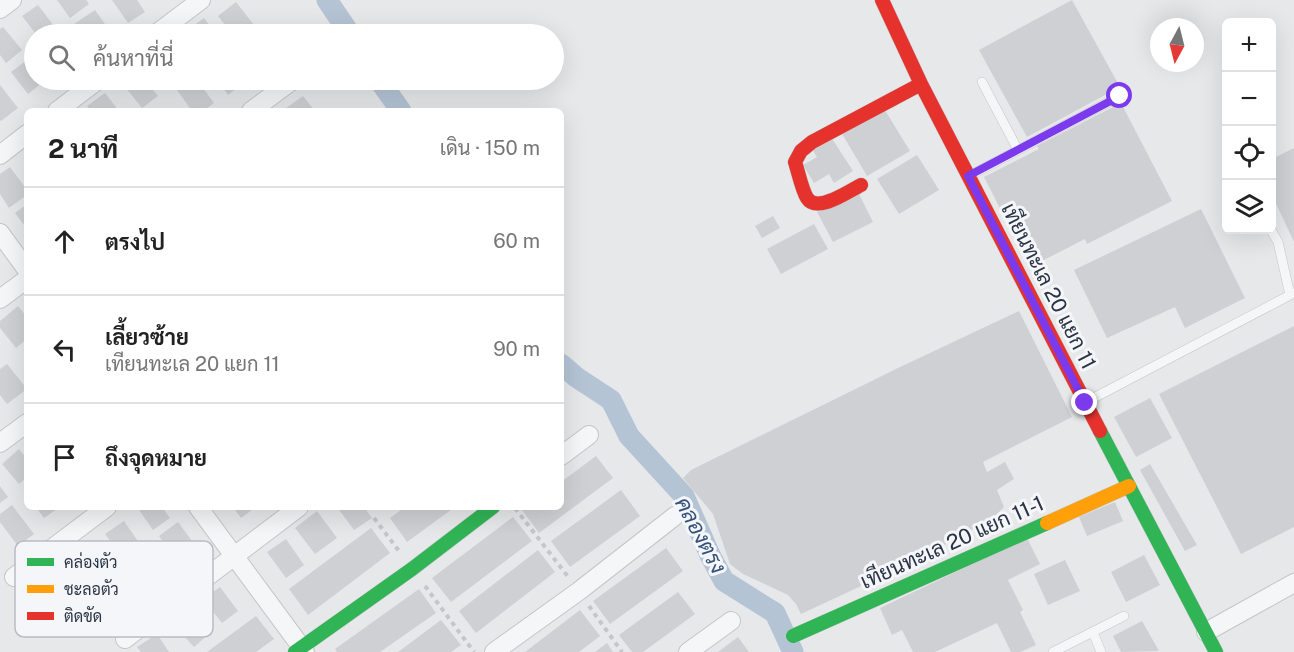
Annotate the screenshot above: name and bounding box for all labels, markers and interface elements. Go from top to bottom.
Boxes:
north arrow [1150,18,1204,72]
map controls [1222,18,1276,234]
button: + [1222,18,1276,72]
search box [24,24,564,90]
icon: search [45,41,78,74]
text: ค้นหาที่นี่ [93,45,173,71]
button: − [1222,72,1276,126]
route start [1106,82,1132,108]
button: locate [1222,126,1276,180]
text: 2 นาที [48,133,118,164]
text: เดิน · 150 m [440,136,540,160]
button: layers [1222,180,1276,234]
street label: เทียนทะเล 20 แยก 11 [996,199,1102,373]
icon: ahead [48,225,81,258]
text: ตรงไป [105,229,165,255]
text: 60 m [493,229,540,253]
text: เลี้ยวซ้าย [105,324,189,350]
icon: left [48,333,81,366]
text: 90 m [493,337,540,361]
text: เทียนทะเล 20 แยก 11 [105,352,280,376]
route end [1071,389,1097,415]
icon: arrive [48,441,81,474]
text: ถึงจุดหมาย [105,445,207,471]
street label: เทียนทะเล 20 แยก 11-1 [856,490,1048,594]
water label: คลองตรง [670,492,732,578]
legend [15,541,213,637]
text: คล่องตัว [64,552,118,572]
text: ชะลอตัว [64,579,119,599]
text: ติดขัด [64,606,102,626]

